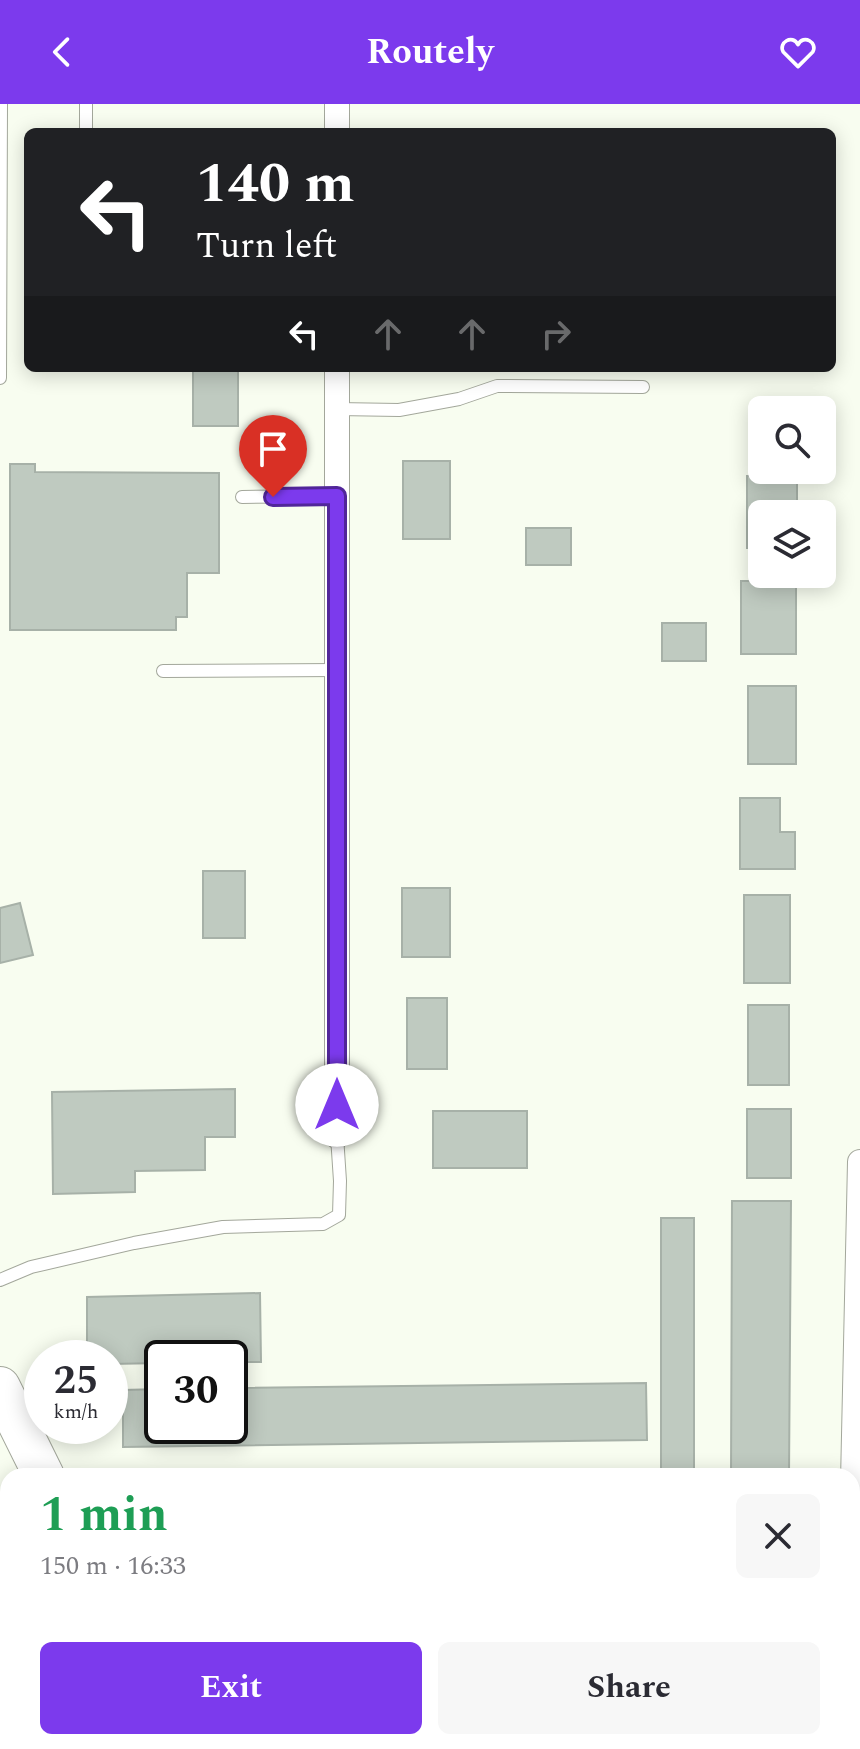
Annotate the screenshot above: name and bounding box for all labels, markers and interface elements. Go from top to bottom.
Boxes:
text: Routely [366,25,494,80]
icon: back [40,30,84,74]
icon: heart [776,30,820,74]
text: 140 m [196,142,355,227]
icon: left [64,160,168,264]
text: Turn left [196,219,337,274]
icon: left [282,312,326,356]
icon: ahead [366,312,410,356]
icon: ahead [450,312,494,356]
icon: right [534,312,578,356]
map controls [748,396,836,588]
button: search [748,396,836,484]
pin [239,415,307,497]
icon: arrive [251,427,295,471]
button: layers [748,500,836,588]
position arrow [295,1063,379,1147]
speed limit sign: 30 [144,1340,248,1444]
text: 25 [54,1351,98,1412]
text: km/h [54,1397,99,1427]
text: 1 min [40,1479,168,1552]
button: close [736,1494,820,1578]
text: 150 m · 16:33 [40,1546,186,1586]
button: Exit [40,1642,422,1734]
button: Share [438,1642,820,1734]

